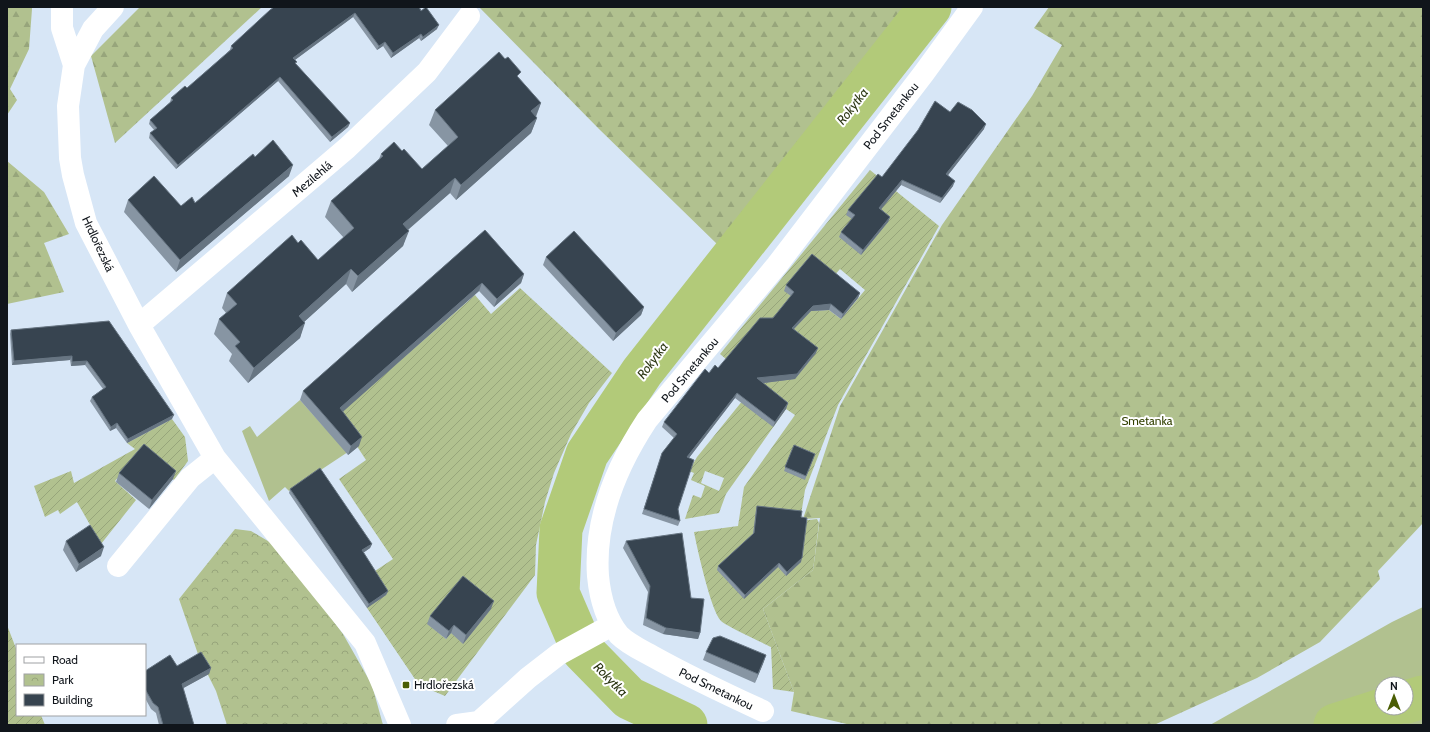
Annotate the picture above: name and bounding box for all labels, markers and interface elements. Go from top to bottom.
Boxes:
street label: Pod Smetankou [860,79,921,152]
water label: Rokytka [833,85,871,127]
street label: Mezilehlá [288,157,335,200]
street label: Hrdlořezská [79,214,118,274]
street label: Pod Smetankou [658,334,721,405]
water label: Rokytka [633,338,671,382]
park label: Smetanka [1121,413,1173,428]
legend [16,644,146,716]
text: Road [52,652,78,667]
water label: Rokytka [591,659,631,699]
street label: Pod Smetankou [677,664,756,713]
text: Park [52,672,74,687]
north arrow [1374,676,1414,716]
place label: Hrdlořezská [414,677,474,692]
text: N [1390,679,1398,693]
marker: Hrdlořezská [401,680,411,690]
text: Building [52,692,94,707]

